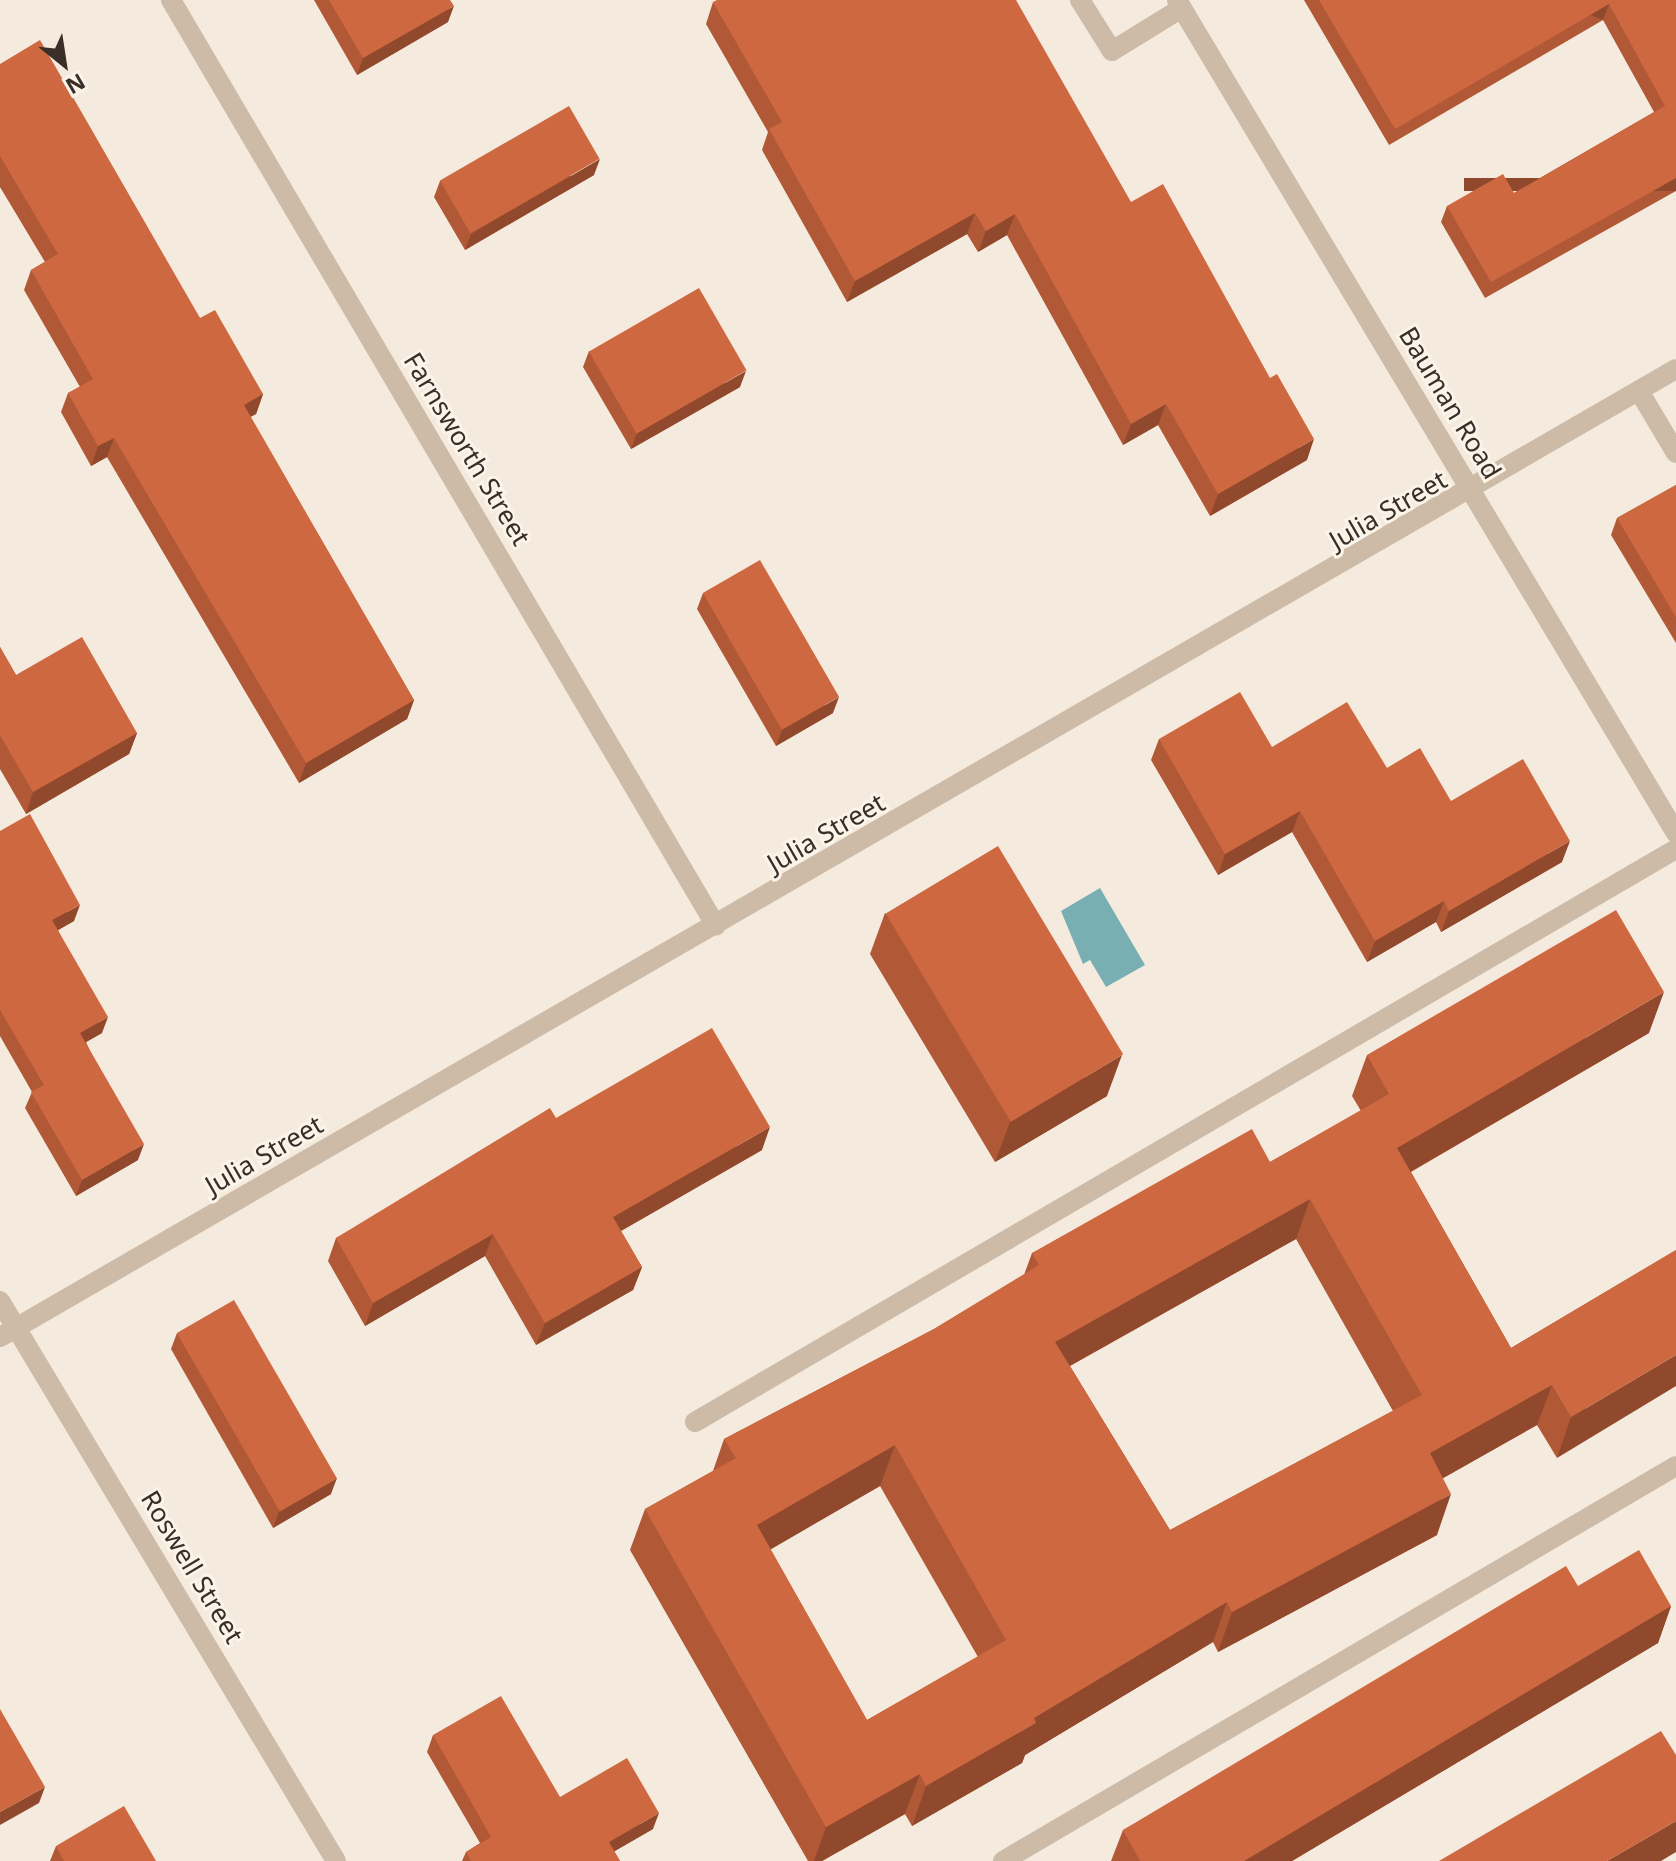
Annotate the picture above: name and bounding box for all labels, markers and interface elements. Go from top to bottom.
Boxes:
north arrow [24,24,104,104]
text: N [61,67,91,102]
street label: Bauman Road [1392,321,1508,485]
street label: Farnsworth Street [397,347,537,551]
street label: Julia Street [1324,464,1452,556]
street label: Julia Street [762,787,890,879]
street label: Julia Street [200,1109,328,1201]
street label: Roswell Street [134,1485,250,1649]

